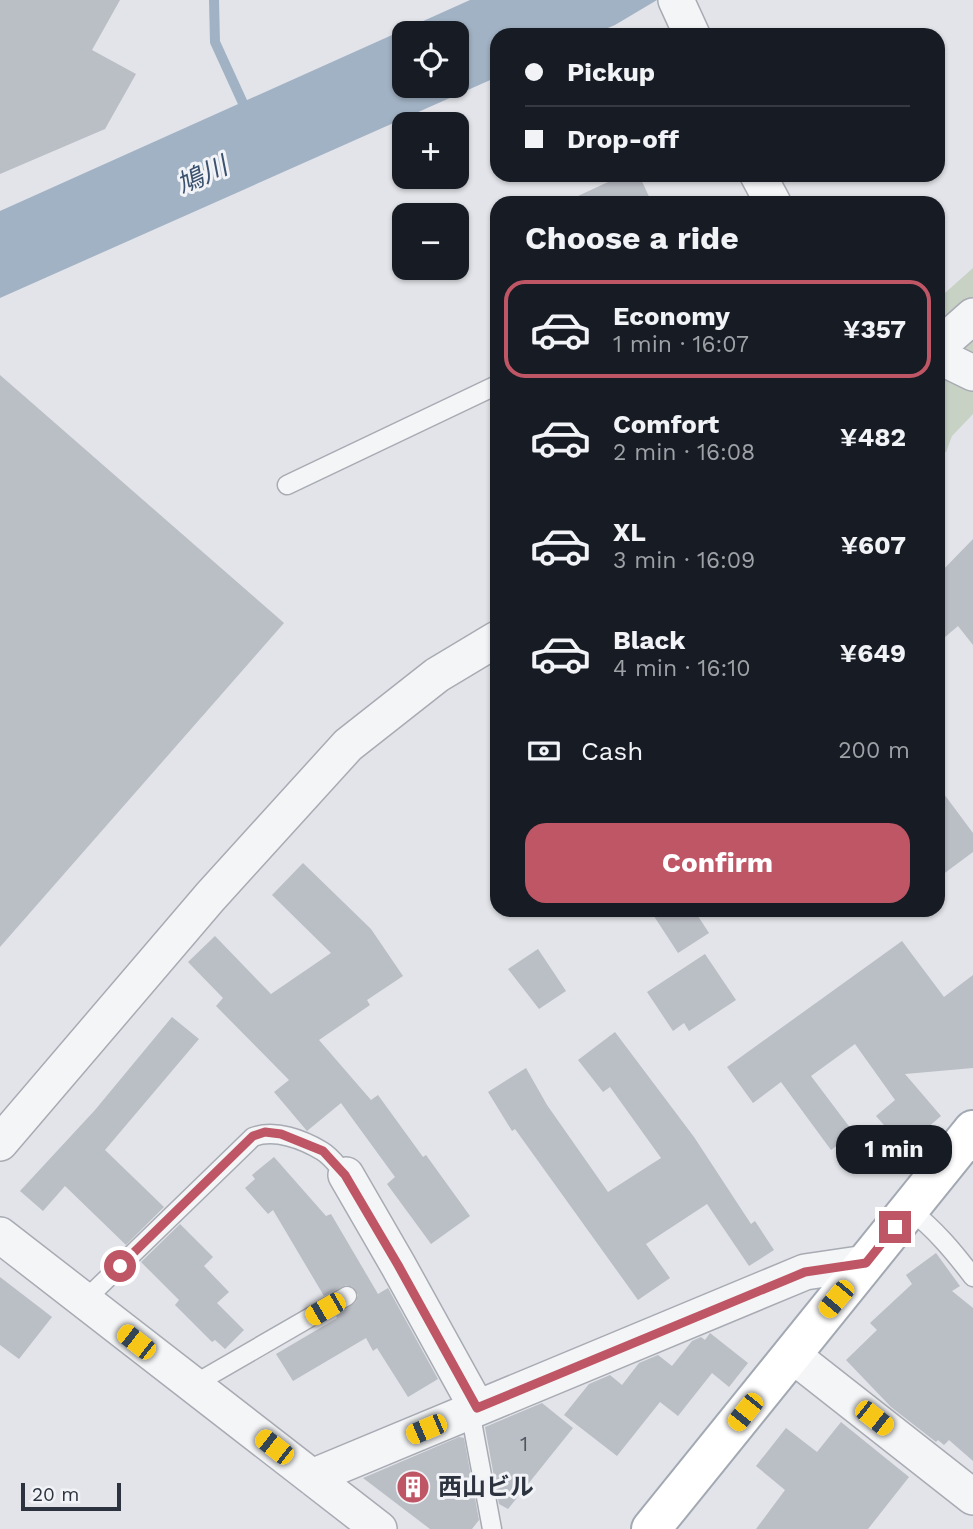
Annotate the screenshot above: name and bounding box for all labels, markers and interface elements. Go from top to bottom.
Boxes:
map controls [392,21,469,280]
button: locate [392,21,469,98]
text: Pickup [567,57,655,87]
button: + [392,112,469,189]
text: Drop-off [567,124,679,154]
water label: 鳩川 [172,149,235,200]
button: − [392,203,469,280]
text: Choose a ride [525,219,739,257]
icon: car [529,298,592,361]
text: Economy [613,301,730,331]
text: ¥357 [843,314,906,344]
text: 1 min · 16:07 [613,331,749,358]
icon: car [529,406,592,469]
text: Comfort [613,409,719,439]
text: ¥482 [840,422,906,452]
text: 2 min · 16:08 [613,439,755,466]
icon: car [529,514,592,577]
text: XL [613,517,646,547]
text: ¥607 [841,530,906,560]
text: 3 min · 16:09 [613,547,755,574]
icon: car [529,622,592,685]
text: Black [613,625,685,655]
text: ¥649 [840,638,906,668]
text: 4 min · 16:10 [613,655,751,682]
icon: cash [525,732,563,770]
text: Cash [581,736,643,766]
text: 200 m [838,737,910,764]
button: Confirm [525,823,910,903]
callout: 1 min [837,1126,953,1174]
text: 1 min [864,1136,924,1163]
route end [879,1211,911,1243]
route start [104,1250,136,1282]
car [815,1276,858,1322]
car [302,1289,349,1329]
car [113,1321,160,1363]
car [724,1389,767,1435]
car [851,1397,898,1439]
car [403,1411,450,1447]
car [251,1426,298,1468]
house number: 1 [520,1431,528,1456]
building icon: 西山ビル [394,1468,432,1506]
place label: 西山ビル [438,1473,534,1501]
scale bar [21,1480,121,1512]
text: 20 m [32,1483,79,1506]

